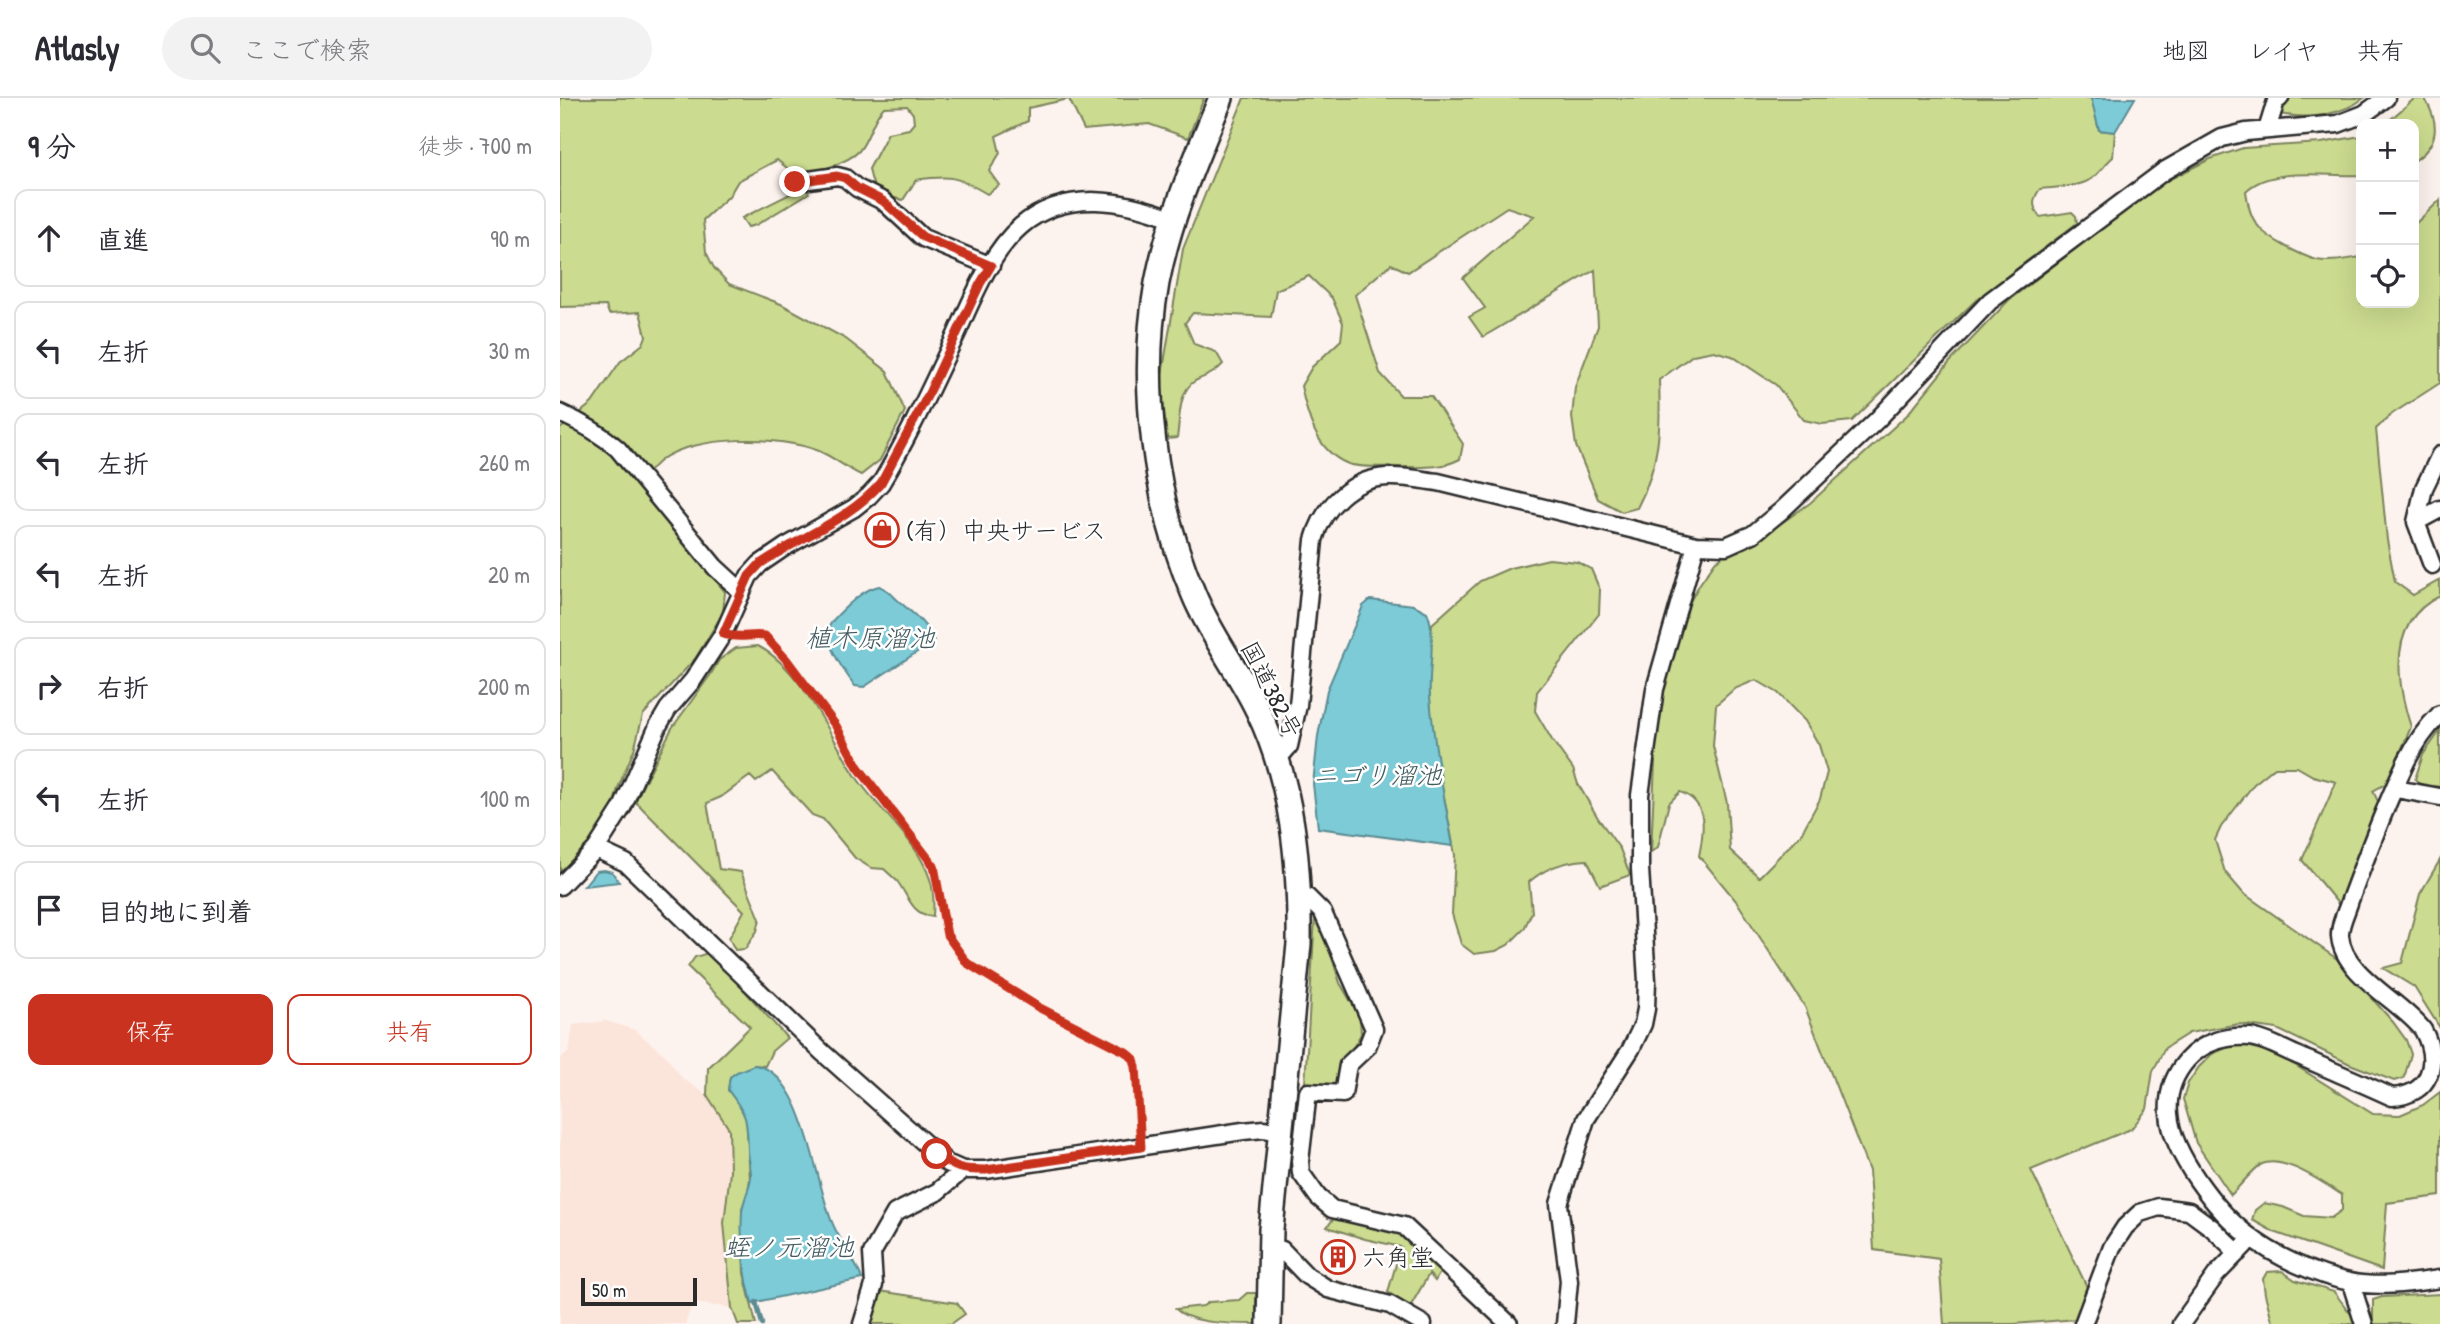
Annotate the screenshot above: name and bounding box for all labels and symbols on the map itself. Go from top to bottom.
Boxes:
route end [779,166,810,197]
shop icon: (有）中央サービス [863,511,901,549]
place label: (有）中央サービス [906,514,1106,546]
water label: 植木原溜池 [805,620,936,655]
street label: 国道382号 [1234,635,1310,743]
water label: ニゴリ溜池 [1312,757,1443,792]
route start [921,1138,952,1169]
water label: 蛭ノ元溜池 [724,1229,855,1264]
building icon: 六角堂 [1319,1238,1357,1276]
place label: 六角堂 [1362,1241,1434,1273]
scale bar [581,1275,696,1307]

